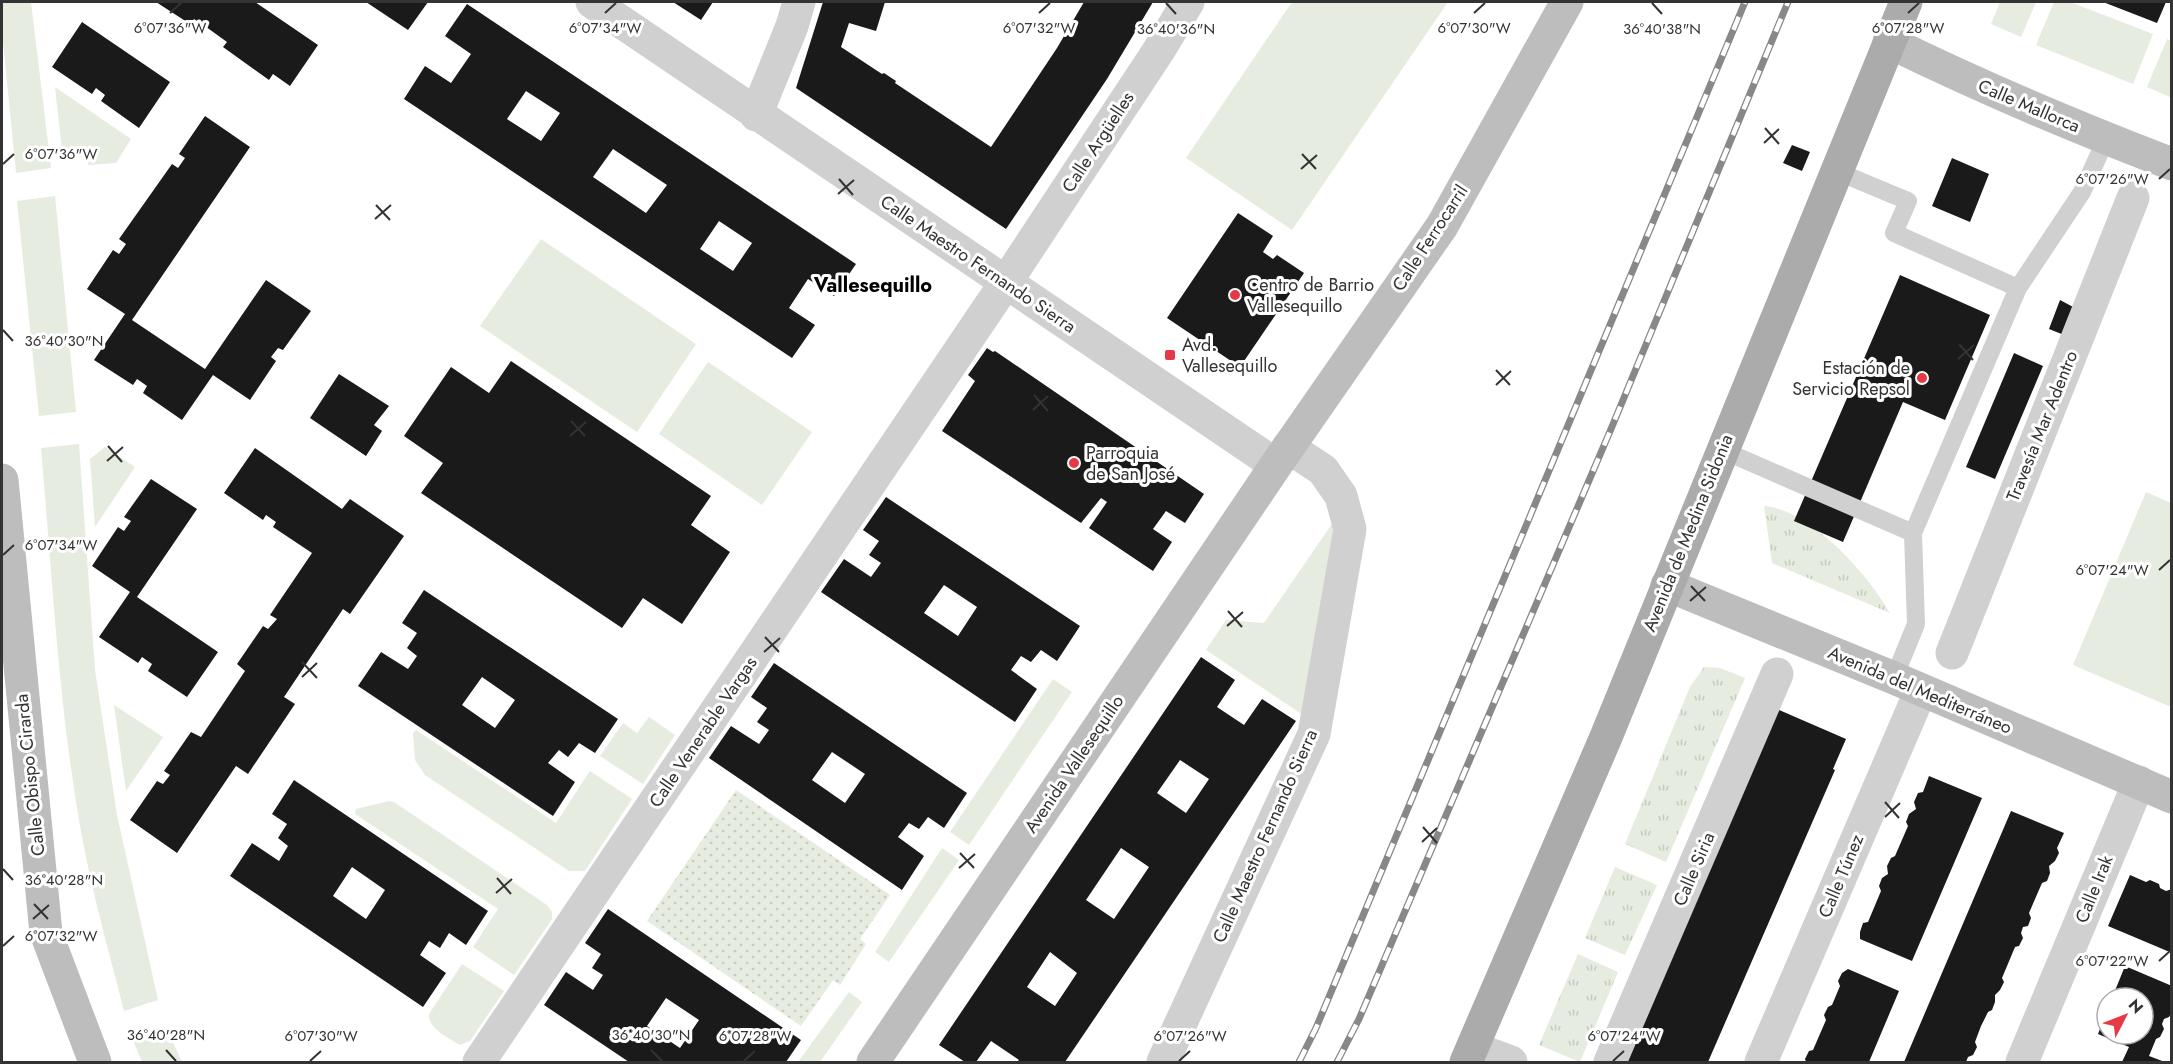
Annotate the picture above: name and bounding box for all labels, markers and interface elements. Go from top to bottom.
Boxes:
text: 6°07'36"W [134,17,206,39]
text: 6°07'34"W [569,17,642,39]
text: 6°07'32"W [1003,17,1075,39]
text: 6°07'30"W [1438,17,1511,39]
text: 6°07'28"W [1872,17,1944,39]
text: 36°40'36"N [1137,18,1215,40]
text: 36°40'38"N [1623,18,1701,40]
street label: Calle Mallorca [1974,73,2084,139]
street label: Calle Argüelles [1056,86,1140,198]
text: 6°07'36"W [25,143,97,165]
text: 6°07'26"W [2076,168,2149,190]
street label: Calle Ferrocarril [1386,180,1474,296]
street label: Calle Maestro Fernando Sierra [875,189,1081,339]
district label: Vallesequillo [813,271,932,300]
place label: Centro de Barrio Vallesequillo [1247,272,1374,319]
marker: Centro de Barrio Vallesequillo [1228,288,1242,302]
text: 36°40'30"N [25,330,103,352]
place label: Avd. Vallesequillo [1182,332,1277,379]
street label: Travesía Mar Adentro [2000,347,2084,505]
marker: Avd. Vallesequillo [1163,348,1177,362]
place label: Estación de Servicio Repsol [1792,355,1910,402]
marker: Estación de Servicio Repsol [1915,371,1929,385]
street label: Avenida de Medina Sidonia [1636,430,1740,636]
place label: Parroquia de San José [1086,440,1175,487]
marker: Parroquia de San José [1067,456,1081,470]
text: 6°07'34"W [25,534,98,556]
text: 6°07'24"W [2075,559,2149,581]
street label: Avenida del Mediterráneo [1824,639,2016,741]
street label: Calle Venerable Vargas [643,651,763,813]
street label: Avenida Vallesequillo [1018,690,1130,838]
street label: Calle Obispo Cirarda [9,693,51,857]
street label: Calle Maestro Fernando Sierra [1206,725,1324,947]
street label: Calle Siria [1667,828,1721,910]
street label: Calle Túnez [1812,830,1871,922]
street label: Calle Irak [2069,851,2119,927]
text: 36°40'28"N [25,869,103,891]
text: 6°07'32"W [25,925,97,947]
text: 6°07'22"W [2076,950,2149,972]
north arrow [2095,986,2155,1046]
text: N [2123,994,2149,1019]
text: 36°40'28"N [127,1024,205,1046]
text: 36°40'30"N [612,1024,690,1046]
text: 6°07'30"W [285,1025,358,1047]
text: 6°07'28"W [719,1025,791,1047]
text: 6°07'26"W [1154,1025,1227,1047]
text: 6°07'24"W [1587,1025,1661,1047]

